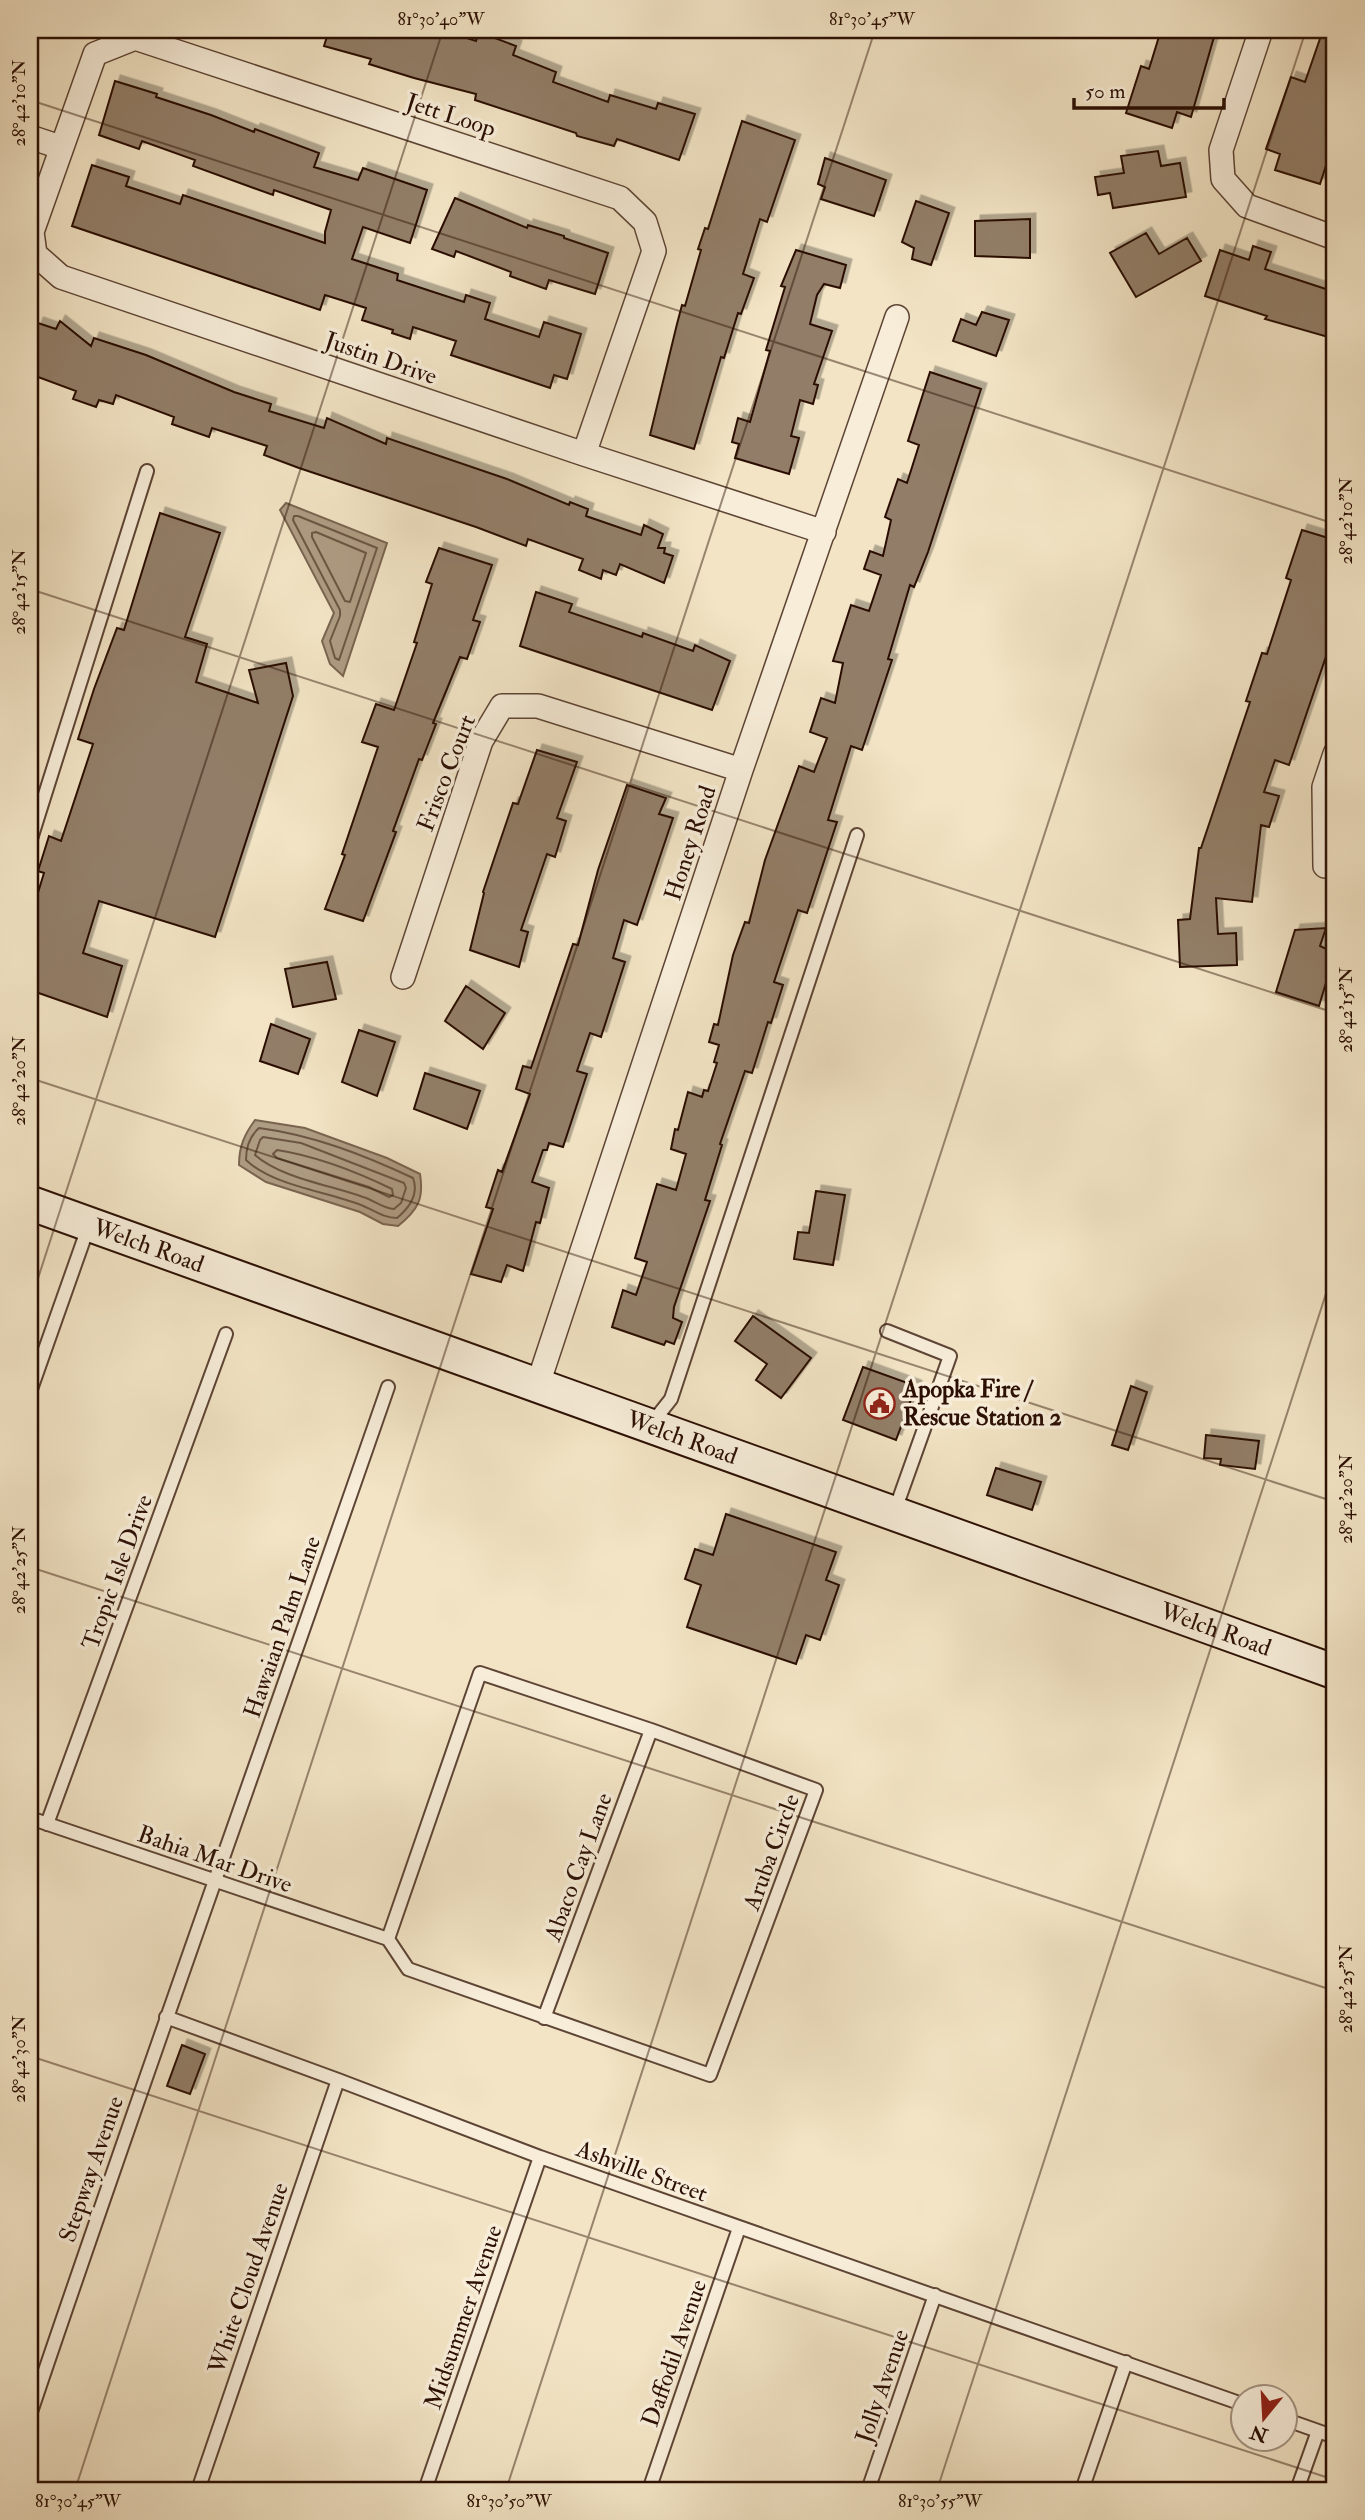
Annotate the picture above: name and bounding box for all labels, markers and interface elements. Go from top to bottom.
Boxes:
text: 81°30'40"W [397,8,485,31]
text: 81°30'45"W [829,8,916,31]
text: 28°42'10"N [8,60,31,146]
scale bar [1074,66,1225,110]
text: 50 m [1085,78,1126,105]
street label: Jett Loop [401,86,500,145]
street label: Justin Drive [320,325,441,392]
text: 28°42'10"N [1335,478,1358,564]
text: 28°42'15"N [8,549,31,635]
street label: Frisco Court [410,710,483,836]
street label: Honey Road [657,782,724,905]
text: 28°42'15"N [1335,967,1358,1053]
text: 28°42'20"N [8,1036,31,1126]
street label: Welch Road [88,1212,208,1280]
place label: Apopka Fire / Rescue Station 2 [902,1374,1062,1433]
public building icon: Apopka Fire / Rescue Station 2 [863,1386,897,1420]
street label: Welch Road [621,1403,742,1472]
text: 28°42'20"N [1335,1454,1358,1544]
street label: Tropic Isle Drive [75,1490,160,1654]
text: 28°42'25"N [8,1526,31,1614]
street label: Hawaian Palm Lane [237,1532,328,1722]
street label: Welch Road [1155,1595,1276,1664]
street label: Abaco Cay Lane [537,1789,620,1946]
street label: Aruba Circle [736,1790,807,1916]
street label: Bahia Mar Drive [133,1819,296,1900]
text: 28°42'25"N [1335,1945,1358,2033]
text: 28°42'30"N [8,2015,31,2103]
street label: Stepway Avenue [52,2092,131,2246]
street label: Ashville Street [571,2133,712,2210]
street label: White Cloud Avenue [201,2178,296,2379]
street label: Midsummer Avenue [417,2221,509,2413]
street label: Daffodil Avenue [635,2276,714,2431]
street label: Jolly Avenue [848,2325,916,2448]
north arrow [1228,2384,1298,2454]
text: N [1246,2419,1272,2448]
text: 81°30'45"W [35,2490,122,2513]
text: 81°30'50"W [466,2490,552,2513]
text: 81°30'55"W [898,2490,983,2513]

